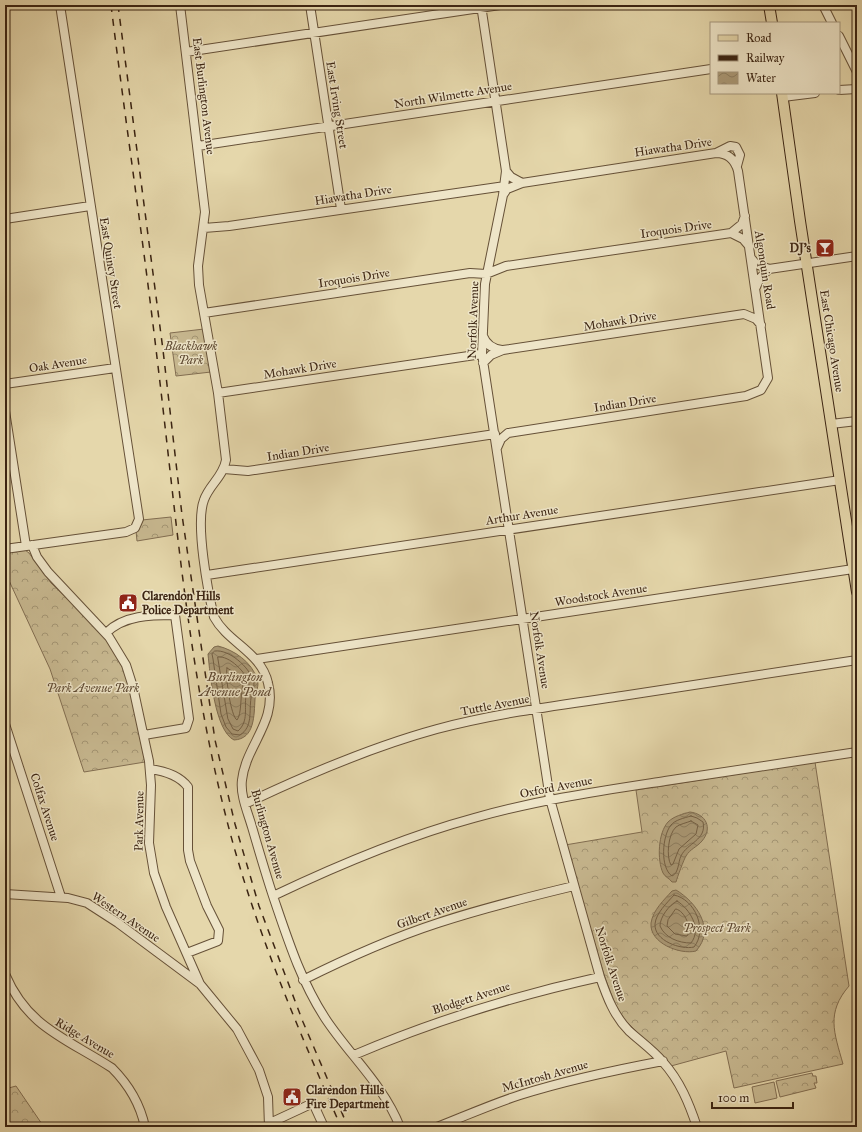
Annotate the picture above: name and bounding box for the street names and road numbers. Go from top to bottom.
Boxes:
street label: East Burlington Avenue [189,37,218,155]
street label: East Irving Street [322,60,351,151]
street label: North Wilmette Avenue [393,79,513,111]
street label: Hiawatha Drive [633,135,713,159]
street label: Hiawatha Drive [313,182,393,208]
street label: East Quincy Street [97,216,125,311]
street label: Iroquois Drive [639,217,713,242]
street label: Algonquin Road [751,229,778,311]
street label: Iroquois Drive [317,265,391,292]
street label: Norfolk Avenue [465,281,481,359]
street label: East Chicago Avenue [816,289,847,393]
street label: Mohawk Drive [583,308,657,334]
street label: Oak Avenue [28,353,88,375]
street label: Mohawk Drive [263,356,337,382]
street label: Indian Drive [593,391,657,415]
street label: Indian Drive [266,440,330,464]
street label: Arthur Avenue [484,502,559,528]
street label: Woodstock Avenue [554,581,648,609]
street label: Norfolk Avenue [527,610,553,690]
street label: Tuttle Avenue [459,691,531,719]
street label: Colfax Avenue [27,771,63,843]
street label: Oxford Avenue [519,773,593,801]
street label: Burlington Avenue [248,787,288,881]
street label: Park Avenue [131,791,147,851]
street label: Western Avenue [89,889,163,945]
street label: Gilbert Avenue [395,894,469,932]
street label: Norfolk Avenue [592,925,630,1003]
street label: Blodgett Avenue [430,979,512,1018]
street label: Ridge Avenue [52,1015,117,1062]
street label: McIntosh Avenue [500,1057,590,1095]

